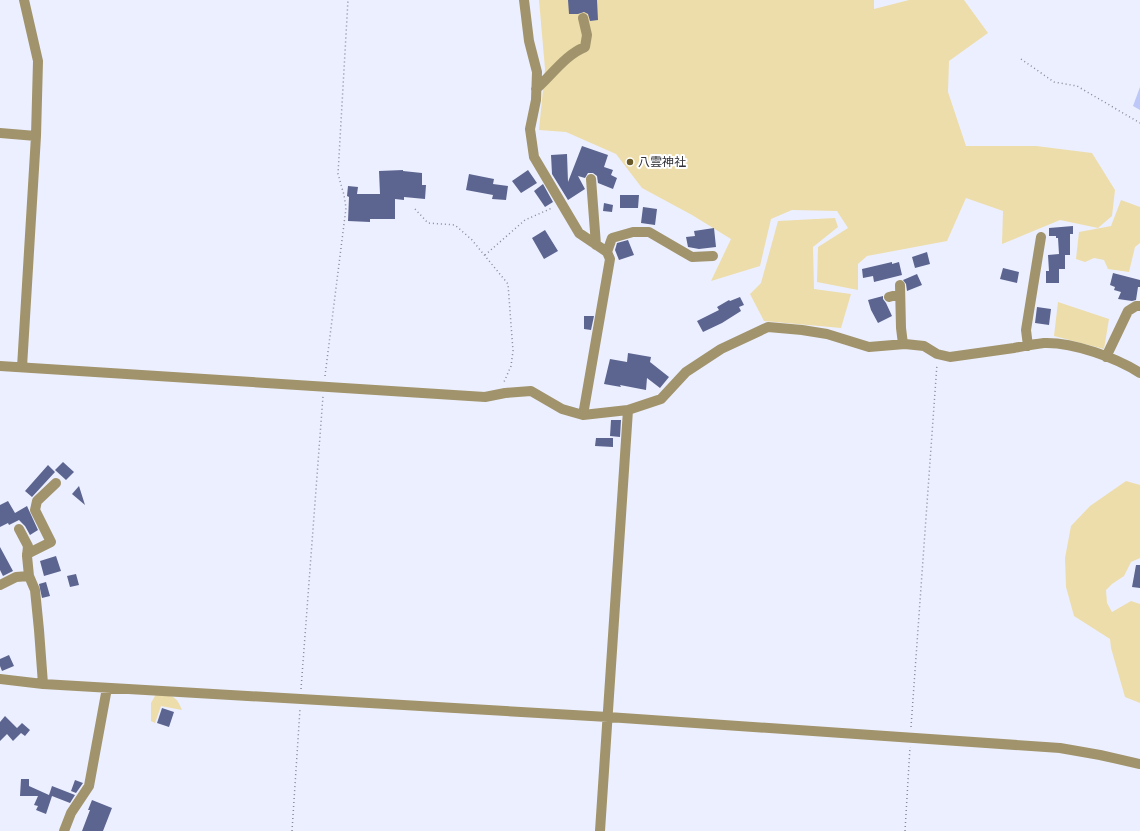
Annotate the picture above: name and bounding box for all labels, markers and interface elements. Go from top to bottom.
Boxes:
place label: 八雲神社 [638,154,686,170]
marker: 八雲神社 [625,157,635,167]

